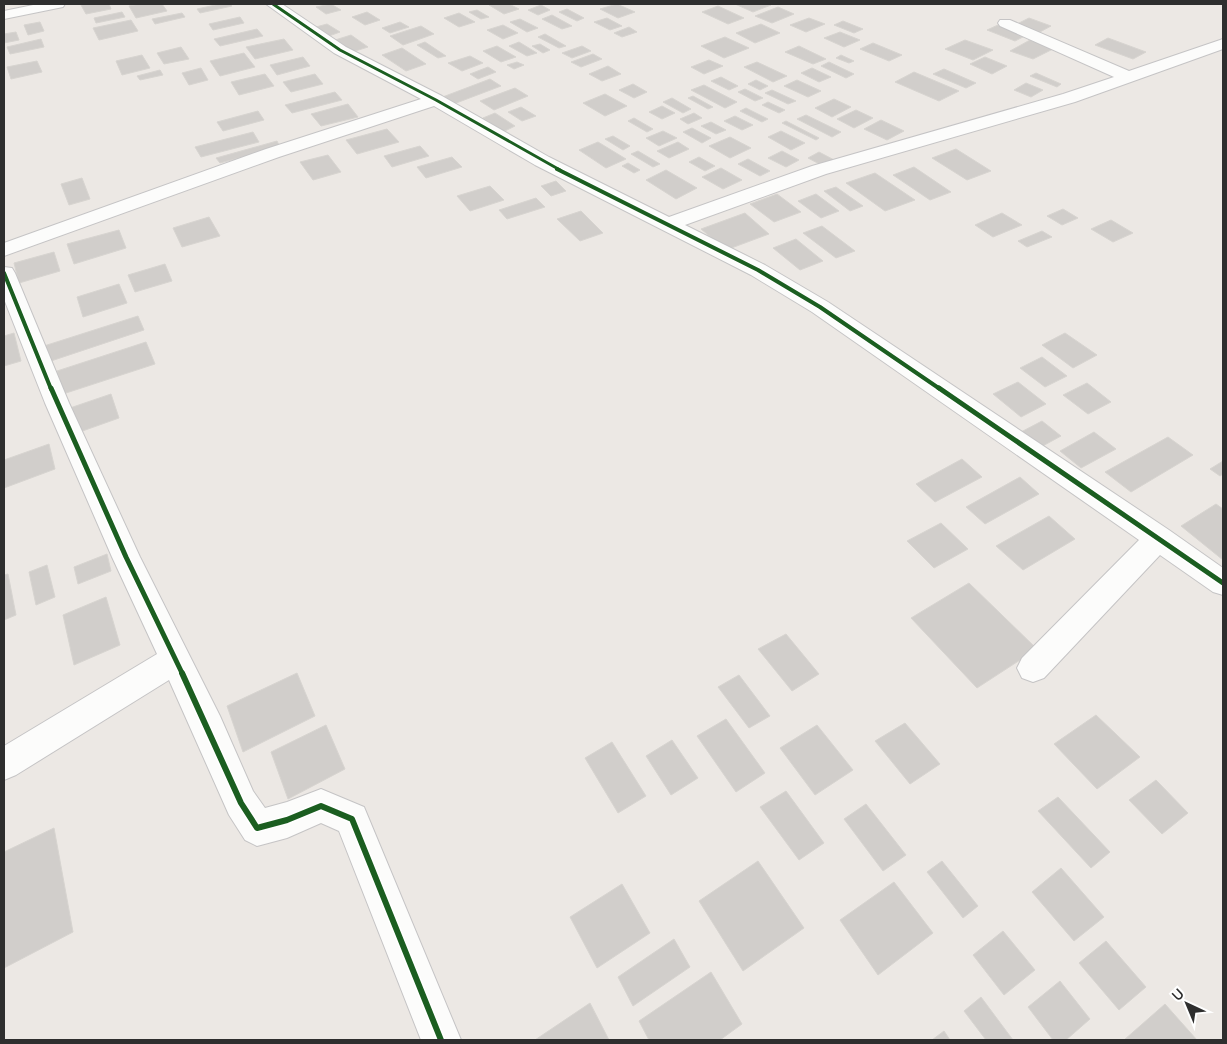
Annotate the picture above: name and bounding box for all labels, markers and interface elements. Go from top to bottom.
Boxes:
north arrow [1162,979,1212,1029]
text: U [1167,984,1188,1005]

